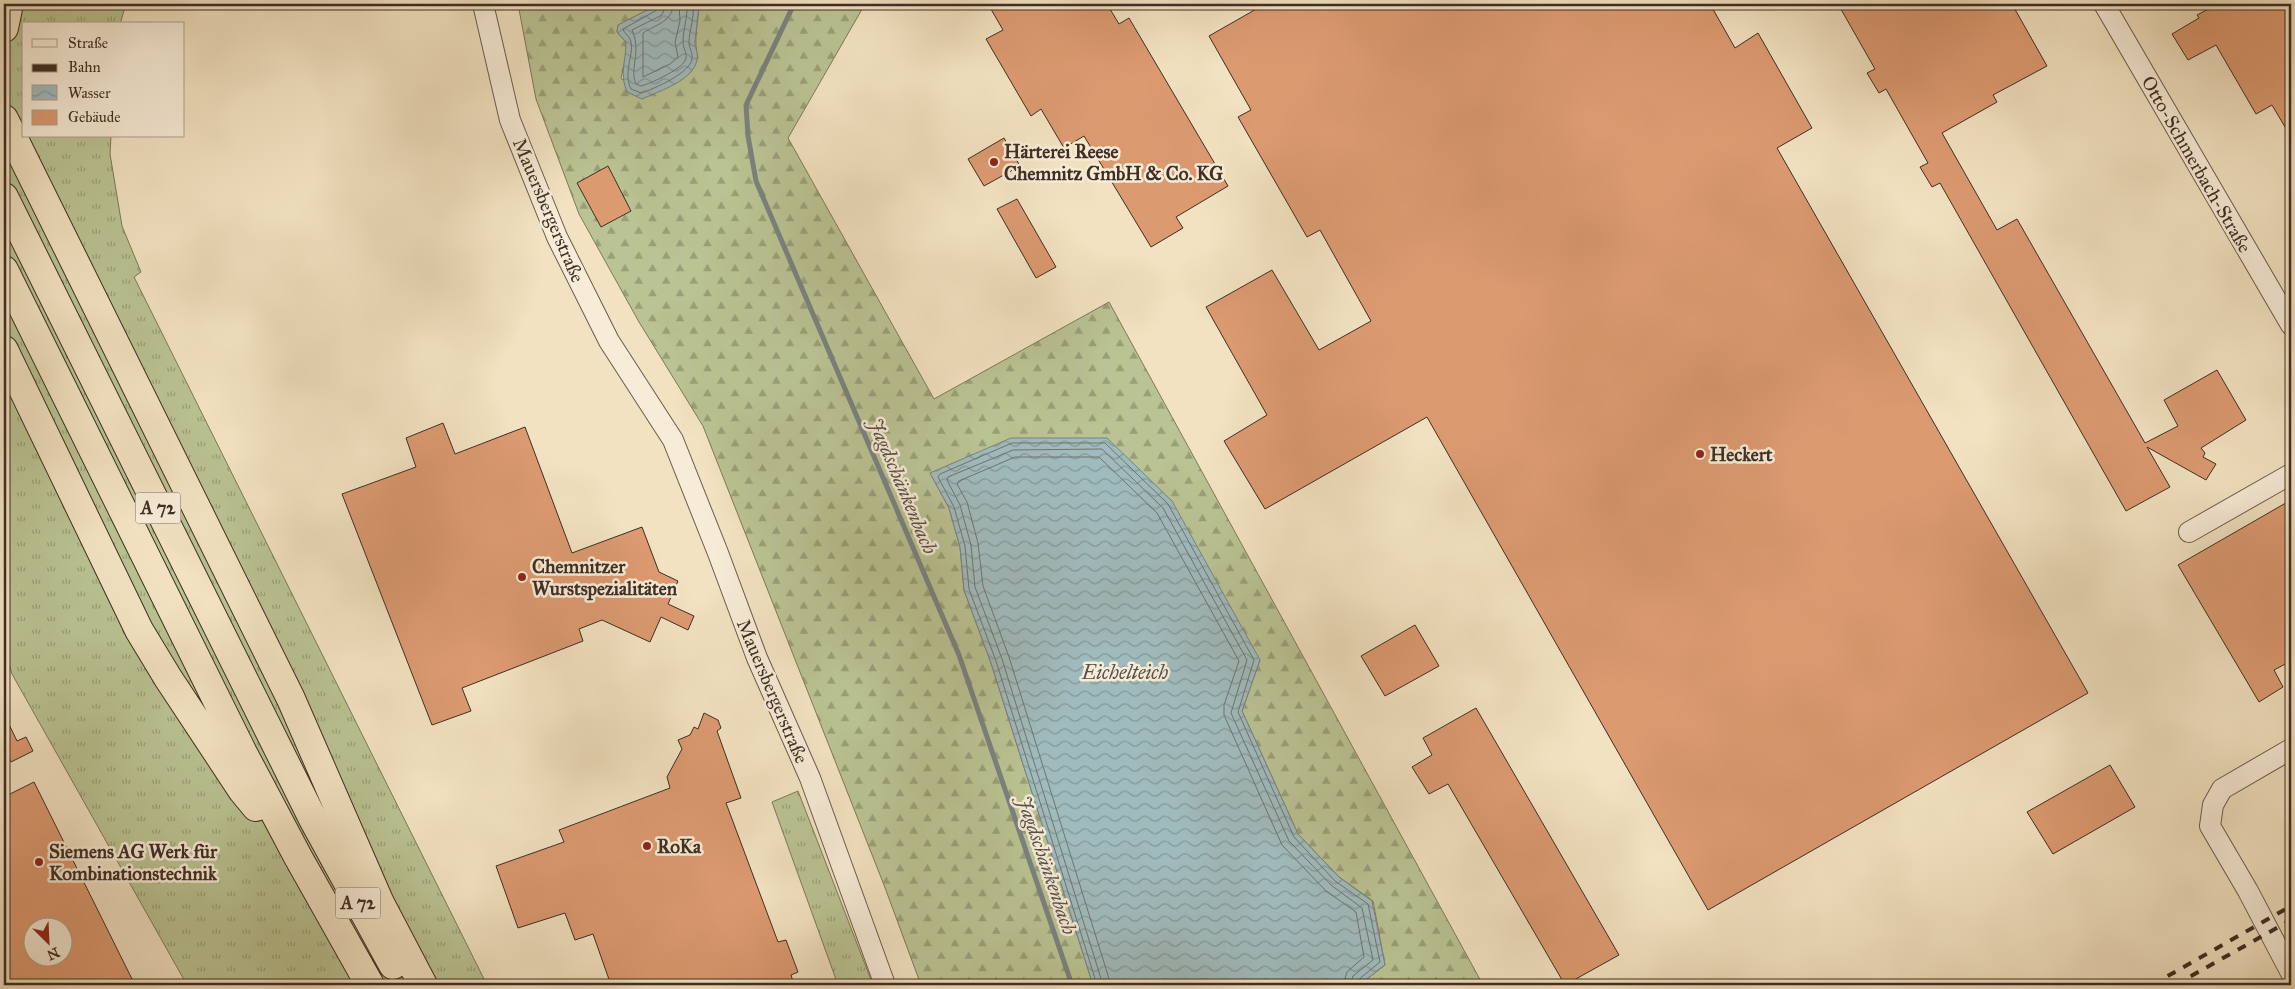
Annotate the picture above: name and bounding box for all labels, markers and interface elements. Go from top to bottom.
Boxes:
legend [22,22,185,138]
text: Straße [68,34,108,52]
text: Bahn [68,58,101,76]
street label: Otto-Schmerbach-Straße [2137,72,2257,257]
text: Wasser [68,84,111,102]
text: Gebäude [68,108,121,126]
street label: Mauersbergerstraße [507,135,589,286]
place label: Härterei Reese Chemnitz GmbH & Co. KG [1004,140,1223,185]
marker: Härterei Reese Chemnitz GmbH & Co. KG [988,156,1000,168]
water label: Jagdschänkenbach [863,414,943,558]
place label: Heckert [1710,443,1773,466]
marker: Heckert [1694,448,1706,460]
road number: A 72 [136,492,180,524]
place label: Chemnitzer Wurstspezialitäten [532,555,678,601]
marker: Chemnitzer Wurstspezialitäten [516,571,528,583]
street label: Mauersbergerstraße [731,616,813,767]
water label: Eichelteich [1081,660,1169,684]
water label: Jagdschänkenbach [1012,791,1082,938]
place label: RoKa [657,835,702,858]
place label: Siemens AG Werk für Kombinationstechnik [49,840,218,885]
marker: RoKa [641,840,653,852]
marker: Siemens AG Werk für Kombinationstechnik [33,856,45,868]
road number: A 72 [336,888,380,918]
north arrow [22,916,72,966]
text: N [44,943,62,964]

